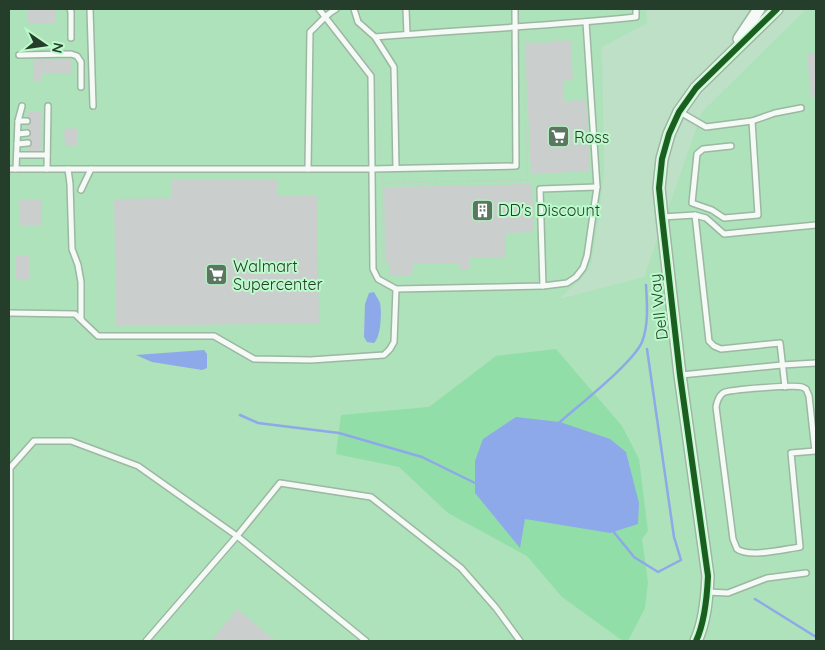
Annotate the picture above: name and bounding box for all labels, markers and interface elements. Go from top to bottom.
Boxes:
north arrow [20,20,70,70]
text: N [48,41,68,55]
supermarket icon: Ross [546,125,570,149]
place label: Ross [574,127,609,147]
building icon: DD's Discount [470,198,494,222]
place label: DD's Discount [498,200,600,220]
place label: Walmart Supercenter [233,256,323,294]
supermarket icon: Walmart Supercenter [205,263,229,287]
street label: Dell Way [644,273,672,341]

